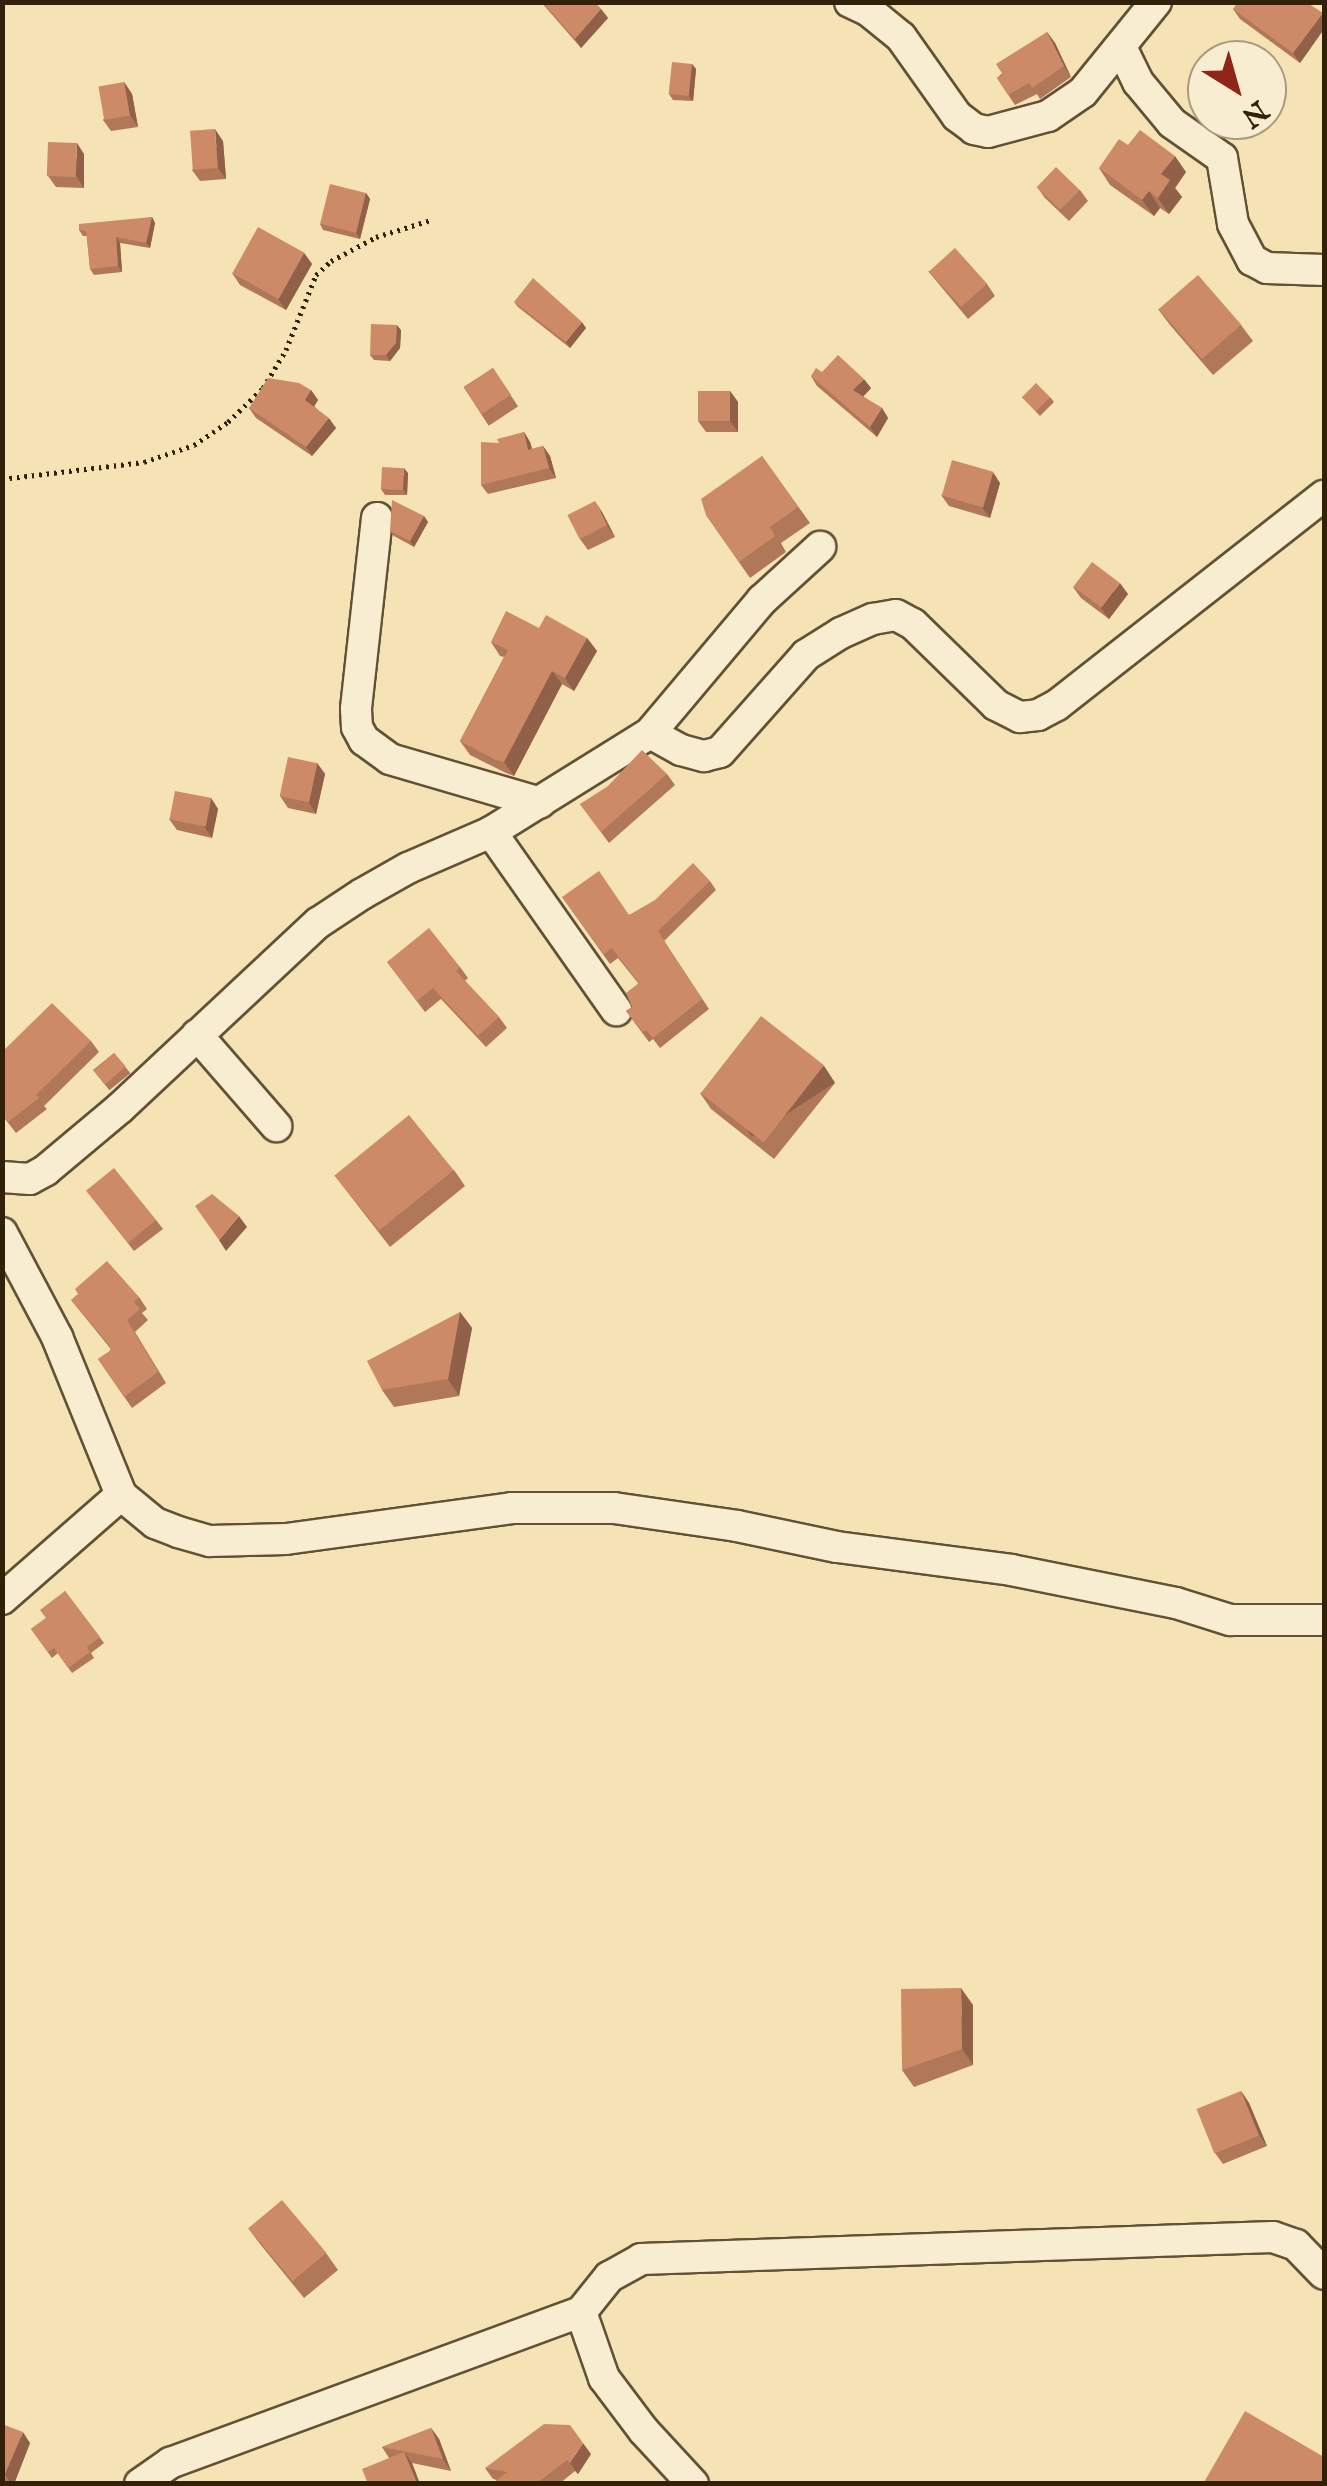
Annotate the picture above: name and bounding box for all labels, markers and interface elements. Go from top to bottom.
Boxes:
north arrow [1187,40,1287,140]
text: N [1234,91,1274,134]

